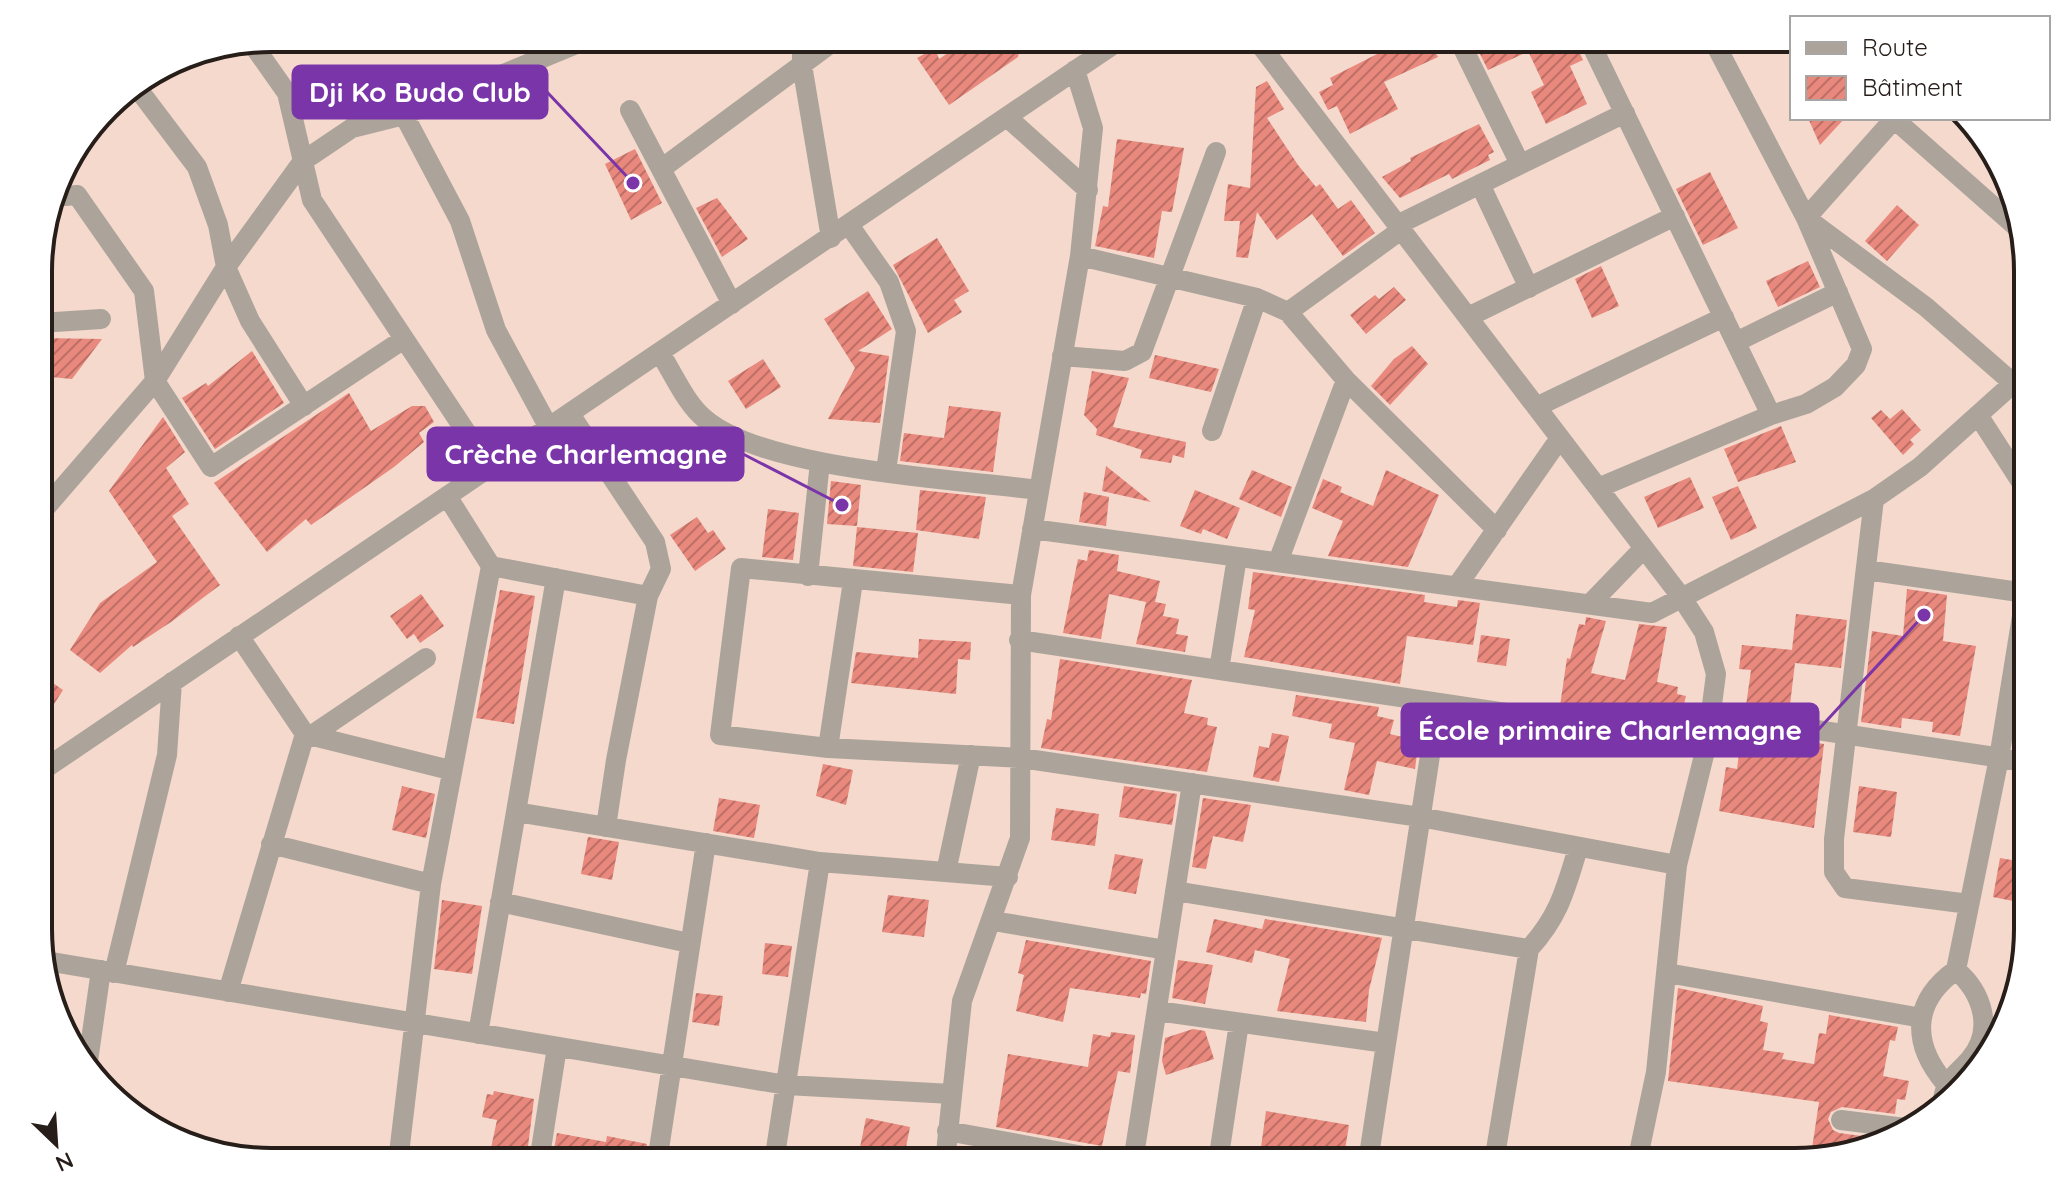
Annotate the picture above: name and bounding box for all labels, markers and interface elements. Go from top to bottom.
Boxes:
legend [1790,16,2050,120]
text: Route [1862,32,1928,62]
callout: Dji Ko Budo Club [293,66,547,118]
text: Bâtiment [1862,72,1963,102]
text: Dji Ko Budo Club [309,74,531,109]
callout: Crèche Charlemagne [428,428,743,480]
text: Crèche Charlemagne [445,436,727,471]
callout: École primaire Charlemagne [1402,704,1818,756]
text: École primaire Charlemagne [1418,712,1802,747]
north arrow [16,1104,96,1184]
text: N [51,1146,78,1178]

